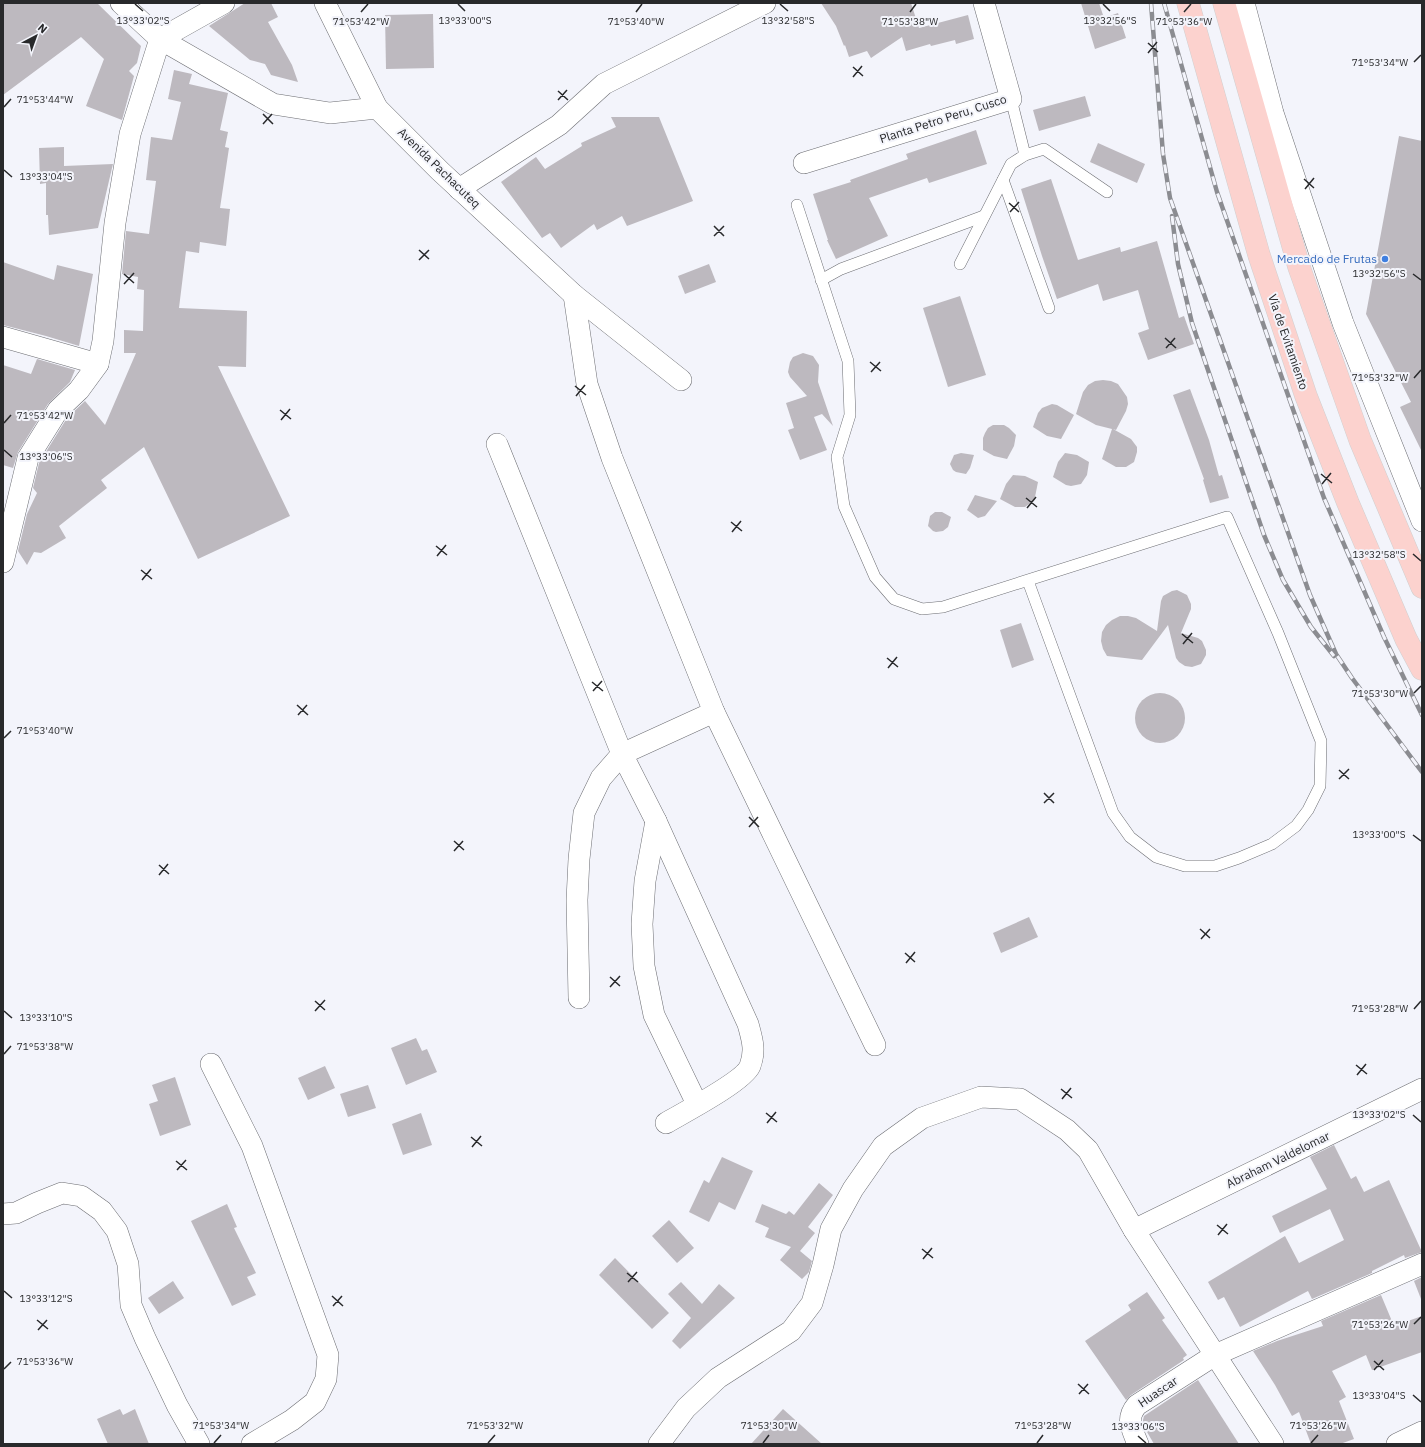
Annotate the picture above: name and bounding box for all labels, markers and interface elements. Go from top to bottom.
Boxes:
text: 13°33'02"S [116,14,170,27]
text: 13°33'00"S [438,14,492,27]
text: 13°32'58"S [761,14,815,27]
text: 13°32'56"S [1083,14,1137,27]
text: 71°53'42"W [333,15,389,28]
text: 71°53'40"W [608,15,664,28]
text: 71°53'38"W [882,15,938,28]
text: 71°53'36"W [1156,15,1212,28]
north arrow [16,16,56,56]
text: N [35,21,50,36]
text: 71°53'34"W [1352,56,1408,69]
street label: Planta Petro Peru, Cusco [877,91,1009,146]
text: 71°53'44"W [17,93,73,106]
street label: Avenida Pachacuteq [395,124,484,211]
text: 13°33'04"S [19,170,73,183]
place label: Mercado de Frutas [1277,251,1377,266]
marker: Mercado de Frutas [1380,254,1390,264]
text: 13°32'56"S [1352,267,1406,280]
street label: Vía de Evitamiento [1265,292,1312,392]
text: 71°53'32"W [1352,371,1408,384]
text: 71°53'42"W [17,409,73,422]
text: 13°33'06"S [19,450,73,463]
text: 13°32'58"S [1352,548,1406,561]
text: 71°53'30"W [1352,687,1408,700]
text: 71°53'40"W [17,724,73,737]
text: 13°33'00"S [1352,828,1406,841]
text: 71°53'28"W [1352,1002,1408,1015]
text: 13°33'10"S [19,1011,73,1024]
text: 71°53'38"W [17,1040,73,1053]
text: 13°33'02"S [1352,1108,1406,1121]
street label: Abraham Valdelomar [1224,1128,1333,1191]
text: 13°33'12"S [19,1292,73,1305]
text: 71°53'26"W [1352,1318,1408,1331]
text: 71°53'36"W [17,1355,73,1368]
street label: Huascar [1135,1373,1181,1410]
text: 13°33'04"S [1352,1389,1406,1402]
text: 71°53'34"W [193,1419,249,1432]
text: 71°53'32"W [467,1419,523,1432]
text: 71°53'30"W [741,1419,797,1432]
text: 71°53'28"W [1015,1419,1071,1432]
text: 71°53'26"W [1290,1419,1346,1432]
text: 13°33'06"S [1111,1420,1165,1433]

